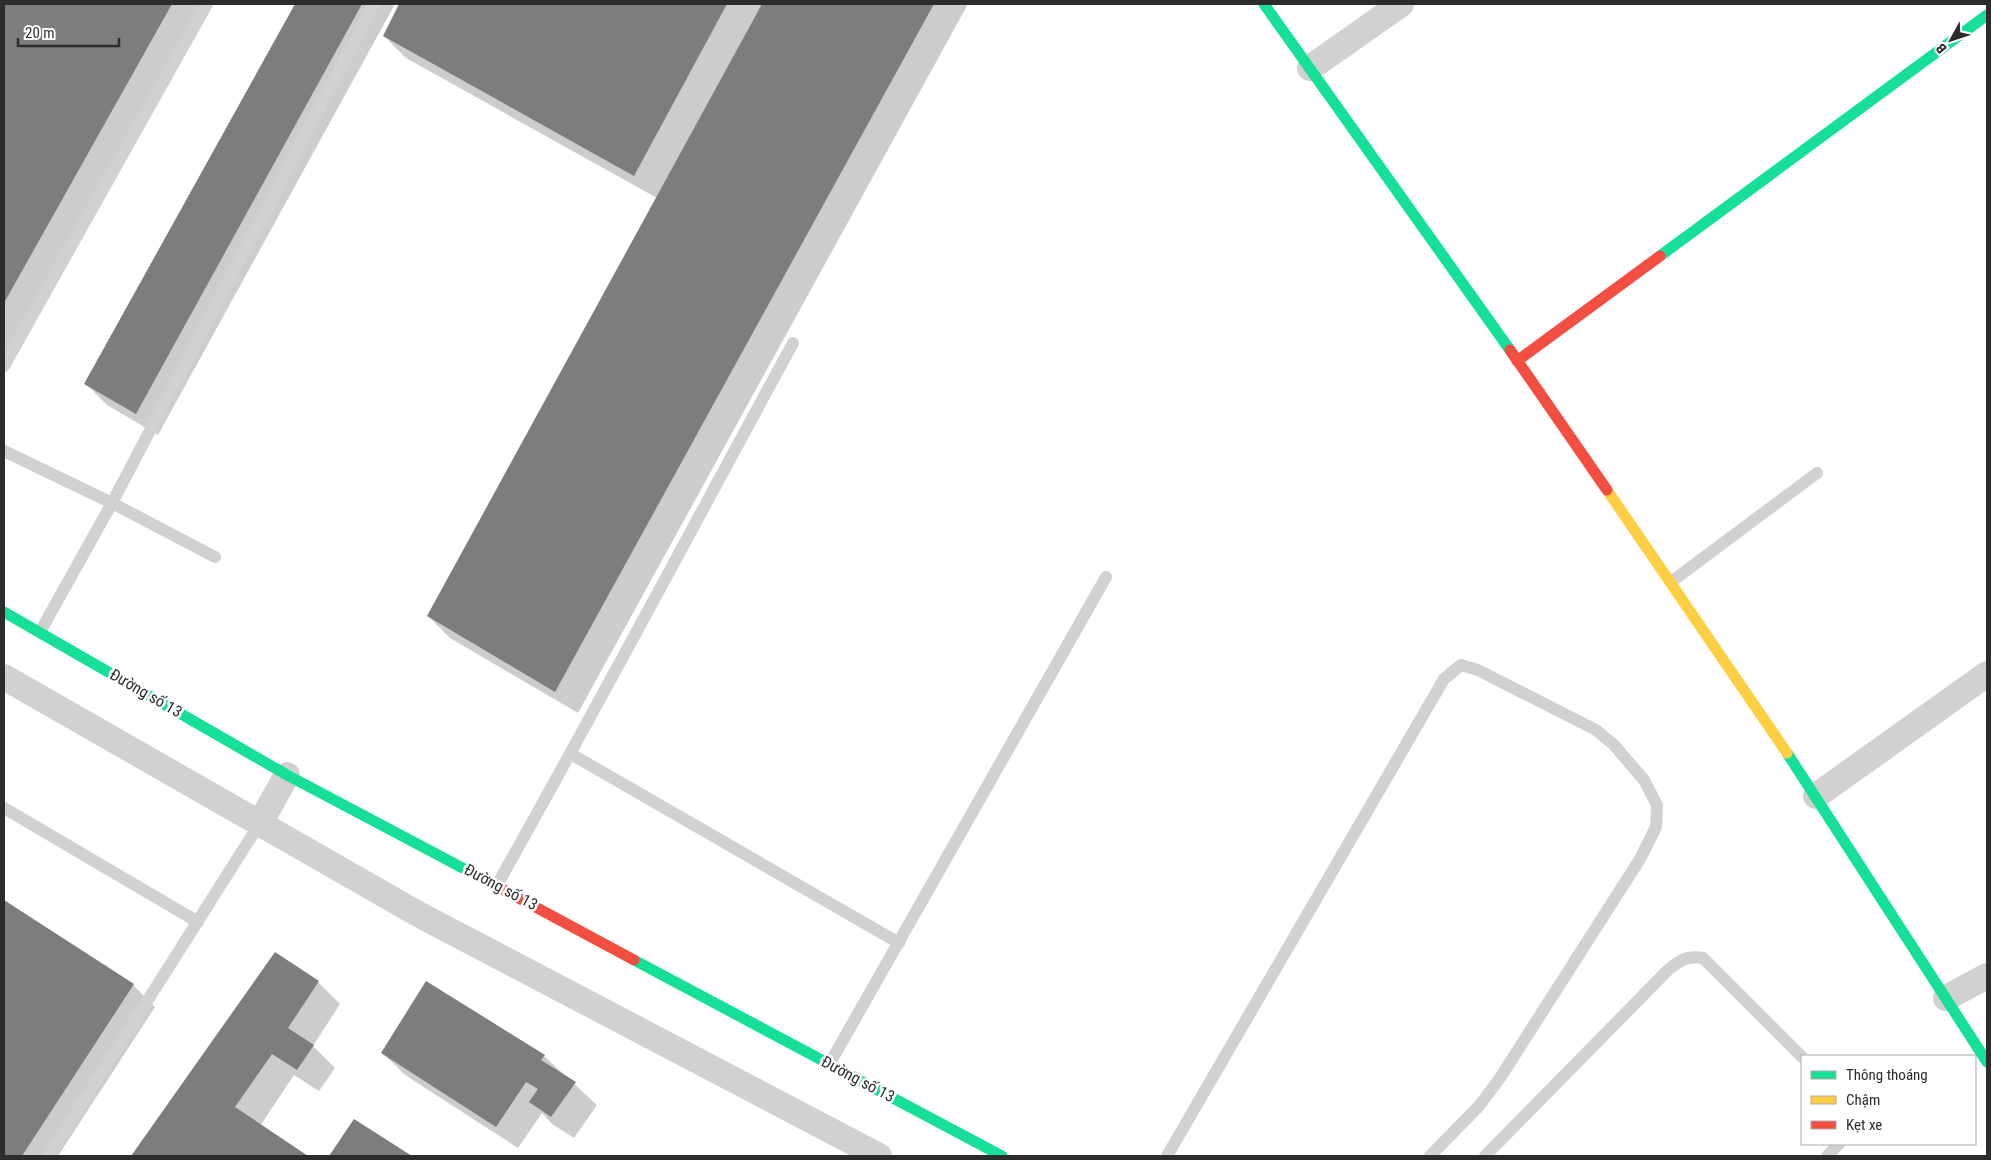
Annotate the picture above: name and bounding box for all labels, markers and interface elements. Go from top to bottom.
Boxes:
scale bar [18,15,119,47]
north arrow [1926,15,1976,65]
text: 20 m [25,24,55,42]
text: B [1932,40,1950,57]
street label: Đường số 13 [106,665,186,721]
street label: Đường số 13 [461,860,541,914]
street label: Đường số 13 [818,1052,898,1106]
legend [1801,1055,1976,1145]
text: Thông thoáng [1846,1066,1928,1084]
text: Chậm [1846,1091,1880,1109]
text: Kẹt xe [1846,1116,1882,1134]

